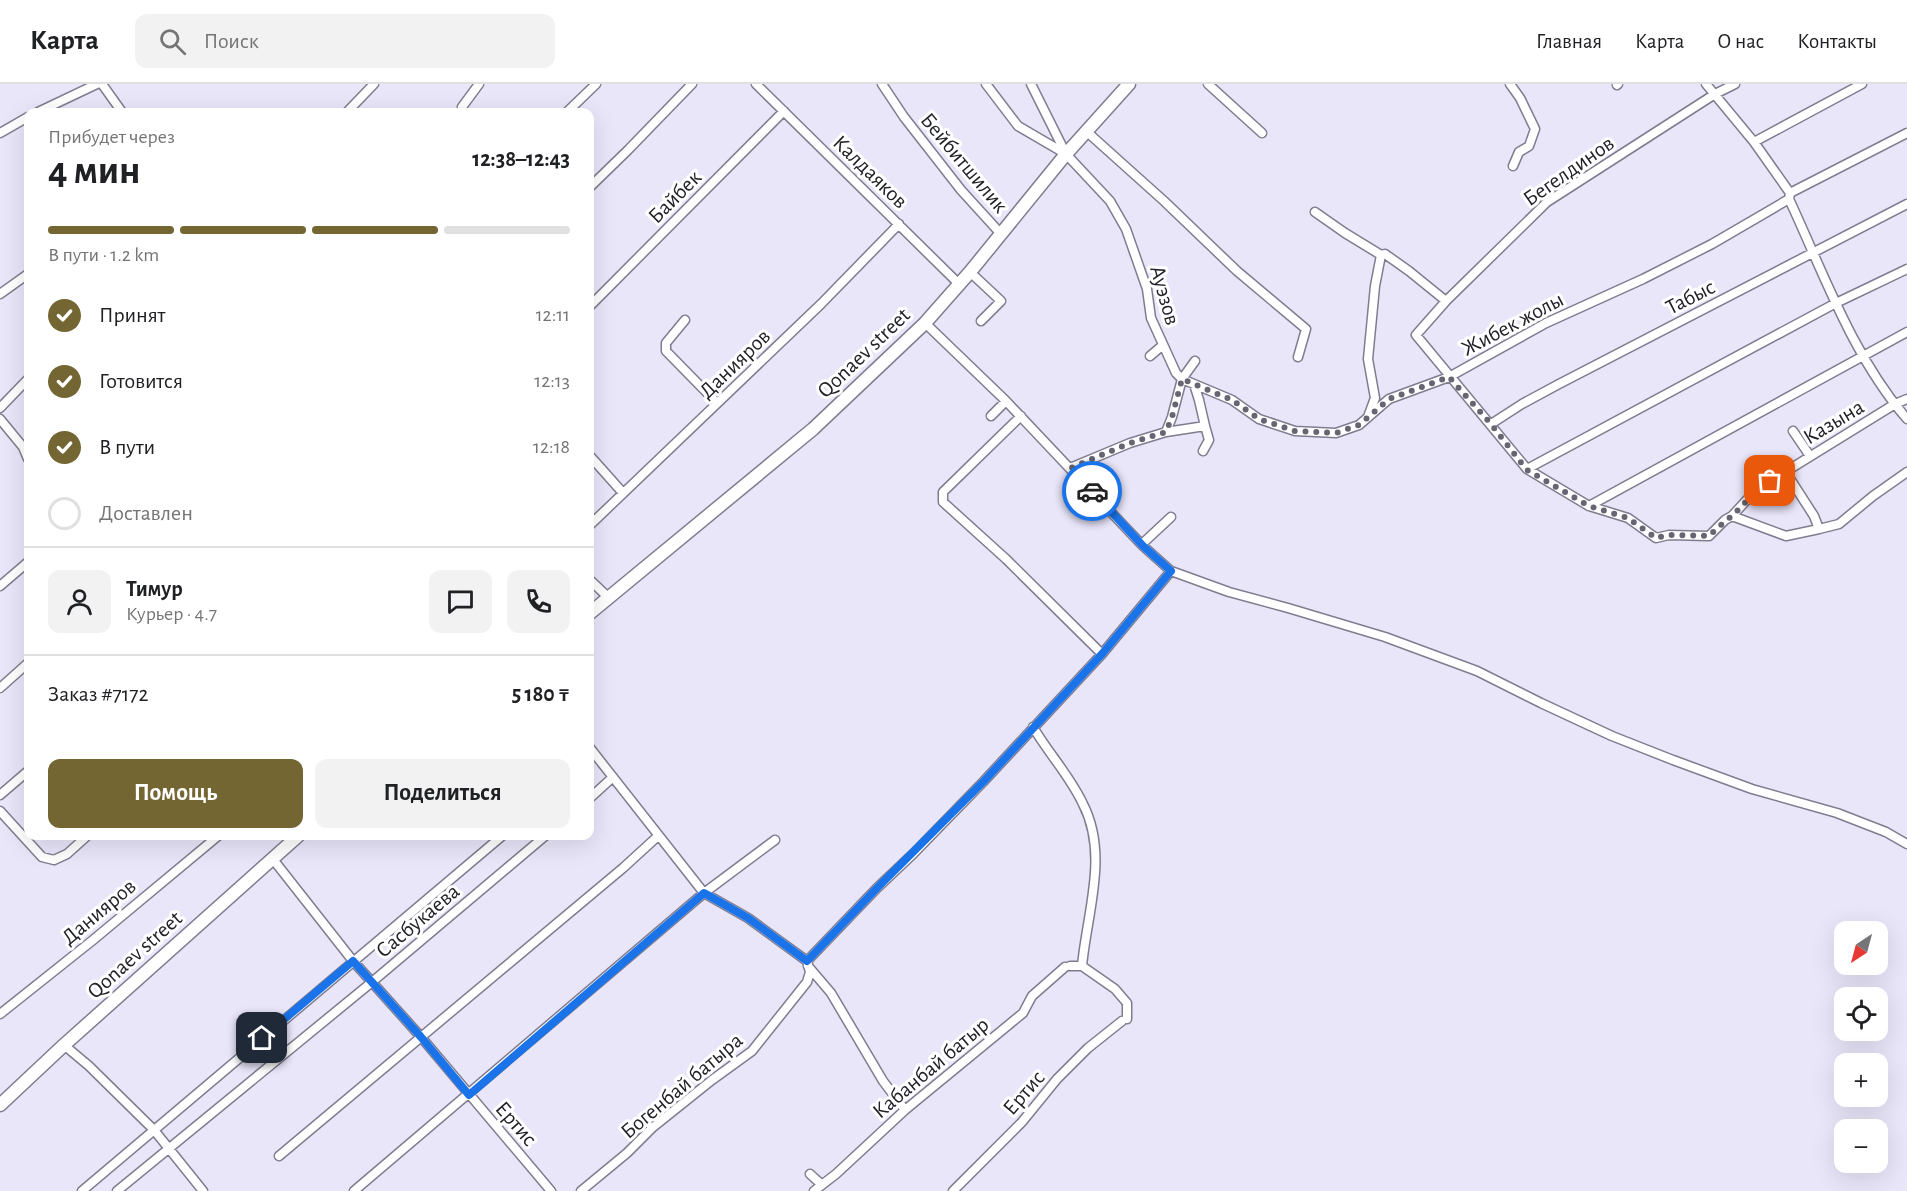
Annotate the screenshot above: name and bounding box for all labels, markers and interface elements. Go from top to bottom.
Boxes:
search box [135,14,555,68]
icon: search [156,25,189,58]
text: Карта [30,27,99,55]
text: Поиск [204,30,259,52]
text: Главная [1536,31,1602,52]
text: Карта [1635,31,1684,52]
text: О нас [1717,31,1764,52]
text: Контакты [1797,31,1877,52]
street label: Бейбитшилик [916,109,1012,217]
text: Прибудет через [48,127,175,147]
street label: Калдаяков [829,131,912,212]
street label: Бегелдинов [1519,132,1618,210]
text: 12:38–12:43 [472,148,570,170]
text: 4 мин [48,152,141,191]
street label: Байбек [644,166,705,227]
text: В пути · 1.2 km [48,245,159,265]
street label: Ауэзов [1146,263,1184,328]
street label: Табыс [1662,275,1719,318]
street label: Жибек жолы [1458,288,1567,360]
icon: check [48,299,81,332]
text: Принят [99,304,165,326]
street label: Qonaev street [813,304,914,402]
text: 12:11 [536,305,570,325]
street label: Данияров [695,325,774,403]
icon: check [48,365,81,398]
text: Готовится [99,370,183,392]
text: 12:13 [534,371,570,391]
street label: Казына [1799,395,1868,448]
icon: check [48,431,81,464]
text: В пути [99,436,155,458]
text: 12:18 [533,437,570,457]
pin [1744,455,1795,506]
courier [1062,461,1122,521]
icon: bag [1753,464,1786,497]
icon: car [1076,475,1109,508]
text: Доставлен [99,502,193,524]
button: person [48,570,111,633]
button: chat [429,570,492,633]
button: phone [507,570,570,633]
text: Тимур [126,578,183,600]
text: Курьер · 4.7 [126,604,217,624]
text: Заказ #7172 [48,683,148,705]
text: 5 180 ₸ [512,683,570,705]
button: Помощь [48,759,303,828]
button: Поделиться [315,759,570,828]
street label: Данияров [57,875,140,949]
street label: Сасбукаева [372,880,464,962]
street label: Qonaev street [83,907,186,1003]
north arrow [1834,921,1888,975]
map controls [1834,921,1888,1173]
button: locate [1834,987,1888,1041]
pin [236,1012,287,1063]
street label: Кабанбай батыр [868,1013,993,1123]
icon: home [245,1021,278,1054]
street label: Богенбай батыра [617,1029,747,1143]
button: + [1834,1053,1888,1107]
street label: Ертис [999,1066,1049,1119]
street label: Ертис [491,1097,541,1150]
button: − [1834,1119,1888,1173]

